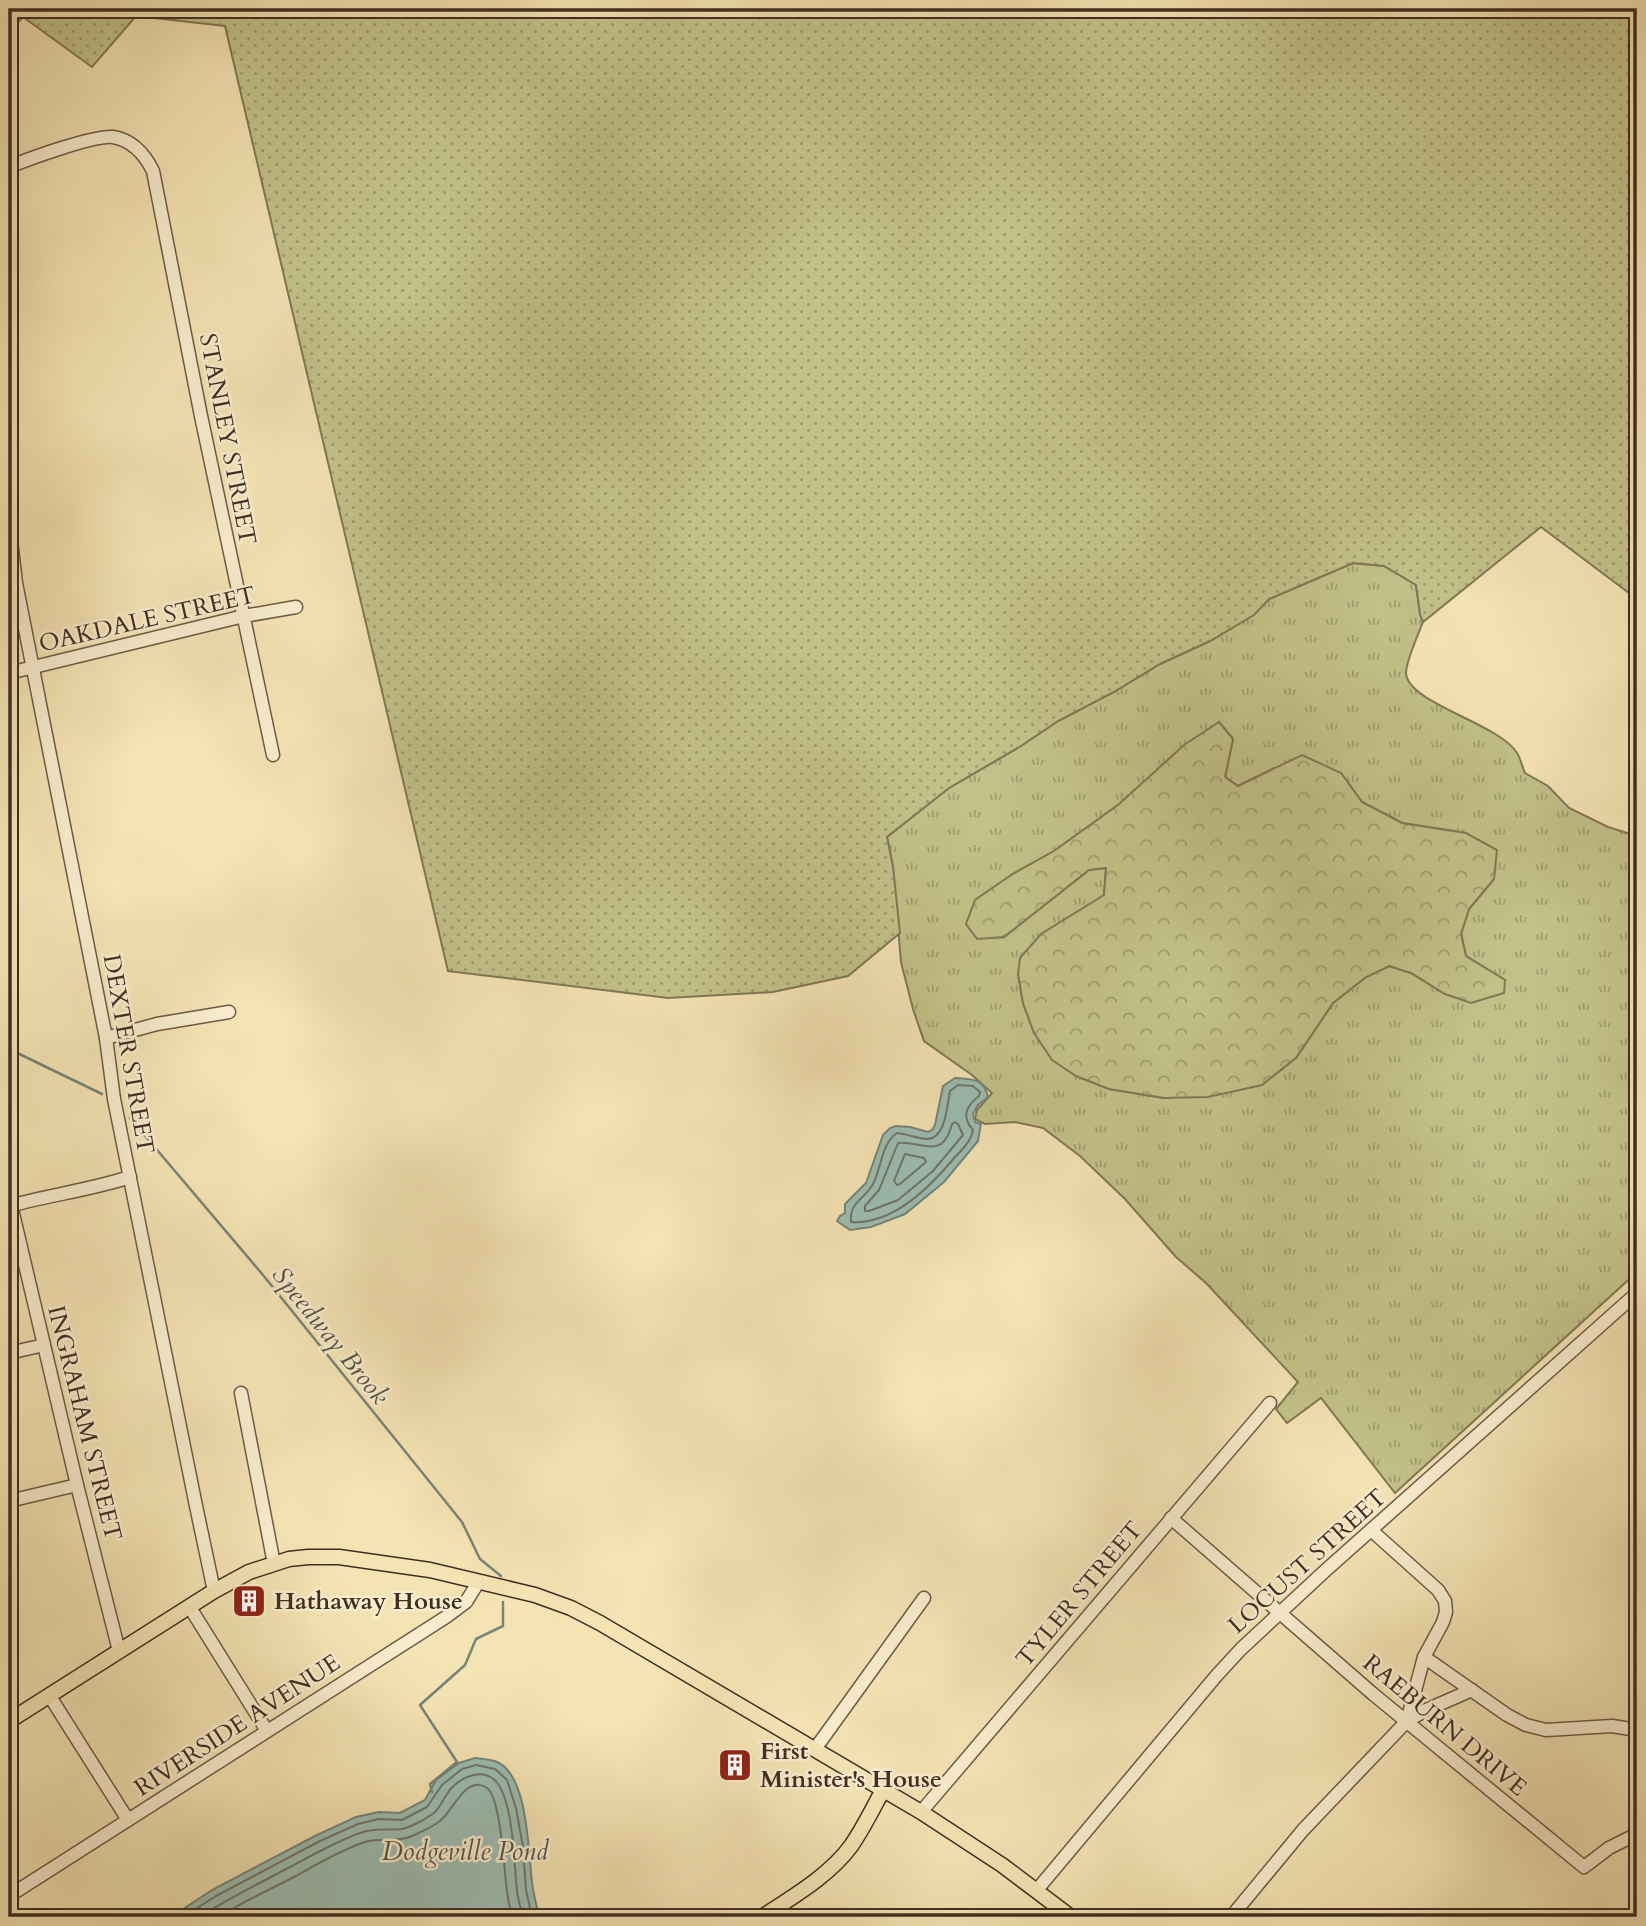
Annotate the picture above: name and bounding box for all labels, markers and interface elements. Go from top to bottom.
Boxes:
street label: STANLEY STREET [191,331,264,547]
street label: OAKDALE STREET [35,578,259,660]
street label: DEXTER STREET [95,952,162,1157]
water label: Speedway Brook [264,1259,397,1412]
street label: INGRAHAM STREET [39,1302,130,1544]
street label: LOCUST STREET [1221,1481,1394,1641]
street label: TYLER STREET [1008,1514,1150,1674]
building icon: Hathaway House [230,1582,268,1620]
place label: Hathaway House [274,1585,463,1618]
street label: RIVERSIDE AVENUE [128,1646,347,1804]
street label: RAEBURN DRIVE [1356,1647,1534,1804]
place label: First Minister's House [760,1735,942,1796]
building icon: First Minister's House [716,1746,754,1784]
water label: Dodgeville Pond [382,1834,550,1869]

